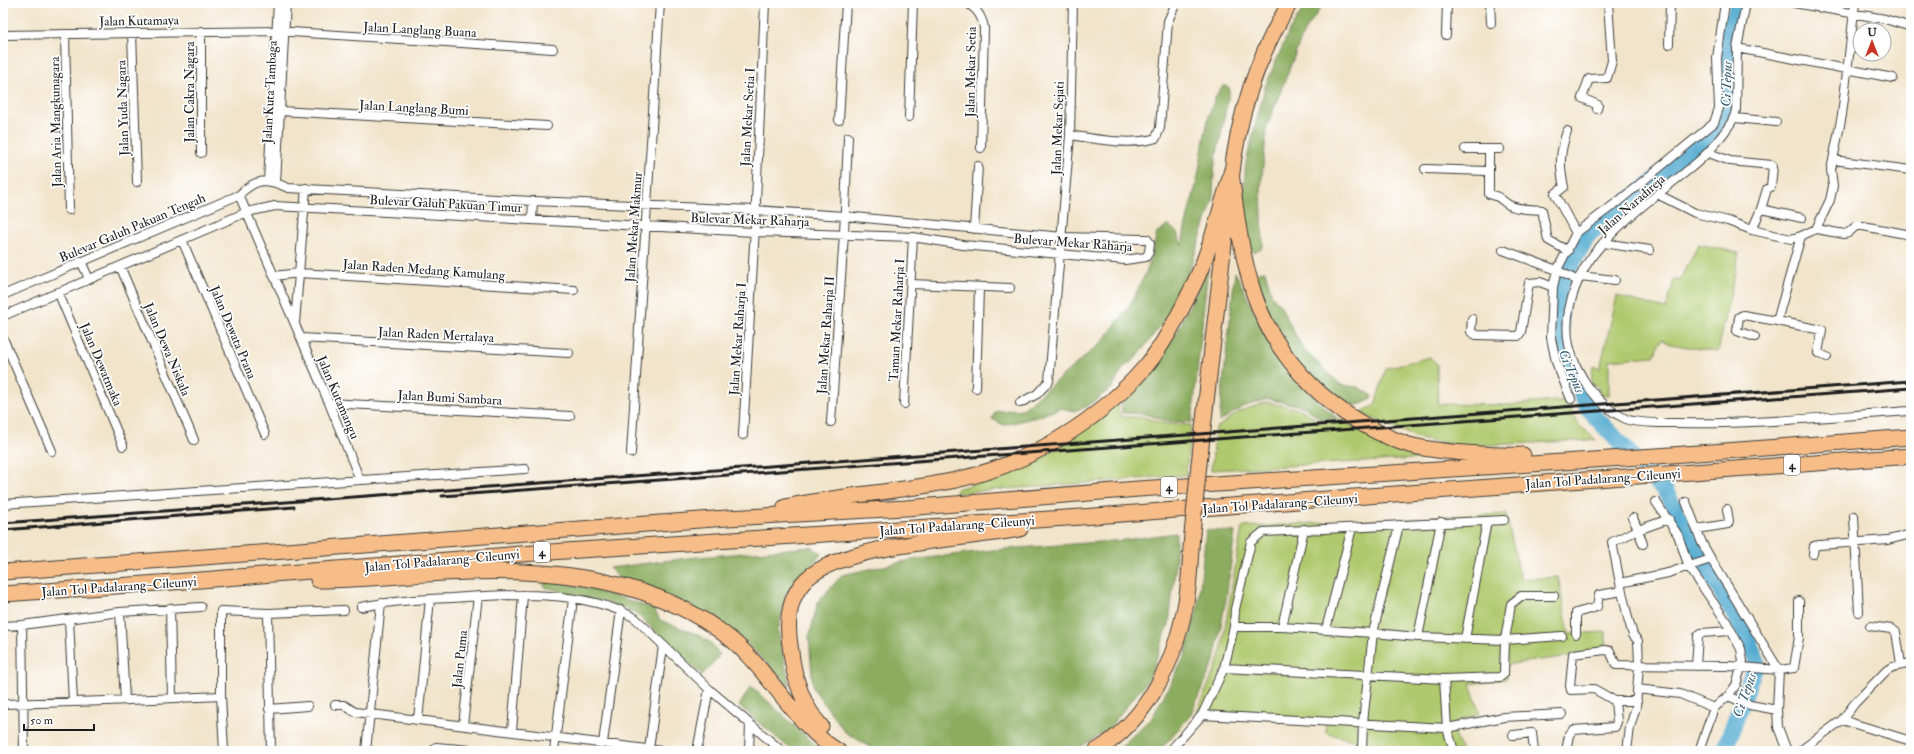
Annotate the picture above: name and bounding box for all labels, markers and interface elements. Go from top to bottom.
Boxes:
street label: Jalan Kutamaya [98,12,180,31]
street label: Jalan Langlang Buana [362,19,478,41]
north arrow [1852,22,1892,62]
street label: Jalan Mekar Setia [962,26,980,119]
text: U [1867,26,1877,39]
street label: Jalan Kuta Tambaga [259,39,281,145]
street label: Jalan Cakra Nagara [182,41,198,144]
street label: Jalan Aria Mangkunagara [47,56,65,189]
street label: Jalan Yuda Nagara [113,59,133,157]
water label: Ci Tepus [1717,60,1736,107]
street label: Jalan Mekar Setia I [737,67,759,168]
street label: Jalan Mekar Sejati [1048,80,1068,176]
street label: Jalan Langlang Bumi [358,97,470,119]
street label: Jalan Mekar Makmur [622,171,646,284]
street label: Jalan Naradireja [1594,171,1669,239]
street label: Bulevar Galuh Pakuan Tengah [57,190,208,266]
street label: Bulevar Galuh Pakuan Timur [369,192,523,216]
street label: Bulevar Mekar Raharja [690,210,810,230]
street label: Bulevar Mekar Raharja [1013,231,1134,255]
street label: Jalan Raden Medang Kamulang [341,256,506,284]
street label: Taman Mekar Raharja I [886,258,908,382]
street label: Jalan Mekar Raharja II [814,275,838,396]
street label: Jalan Dewata Prana [206,282,260,382]
street label: Jalan Mekar Raharja I [726,282,750,397]
street label: Jalan Dewa Niskala [140,299,194,399]
street label: Jalan Dewatmaka [76,319,126,409]
street label: Jalan Raden Mertalaya [376,324,495,347]
water label: Ci Tepus [1555,347,1589,397]
street label: Jalan Kutamangu [313,352,363,442]
street label: Jalan Bumi Sambara [396,387,503,409]
road number: 4 [1784,455,1800,475]
street label: Jalan Tol Padalarang–Cileunyi [1524,466,1682,493]
road number: 4 [1161,477,1177,497]
street label: Jalan Tol Padalarang–Cileunyi [1201,491,1359,518]
street label: Jalan Tol Padalarang–Cileunyi [878,513,1036,540]
road number: 4 [534,542,550,562]
street label: Jalan Tol Padalarang–Cileunyi [363,546,521,577]
street label: Jalan Tol Padalarang–Cileunyi [40,574,198,601]
street label: Jalan Puma [449,629,471,690]
water label: Ci Tepus [1729,670,1761,720]
scale bar [24,706,94,732]
text: 50 m [30,713,54,728]

